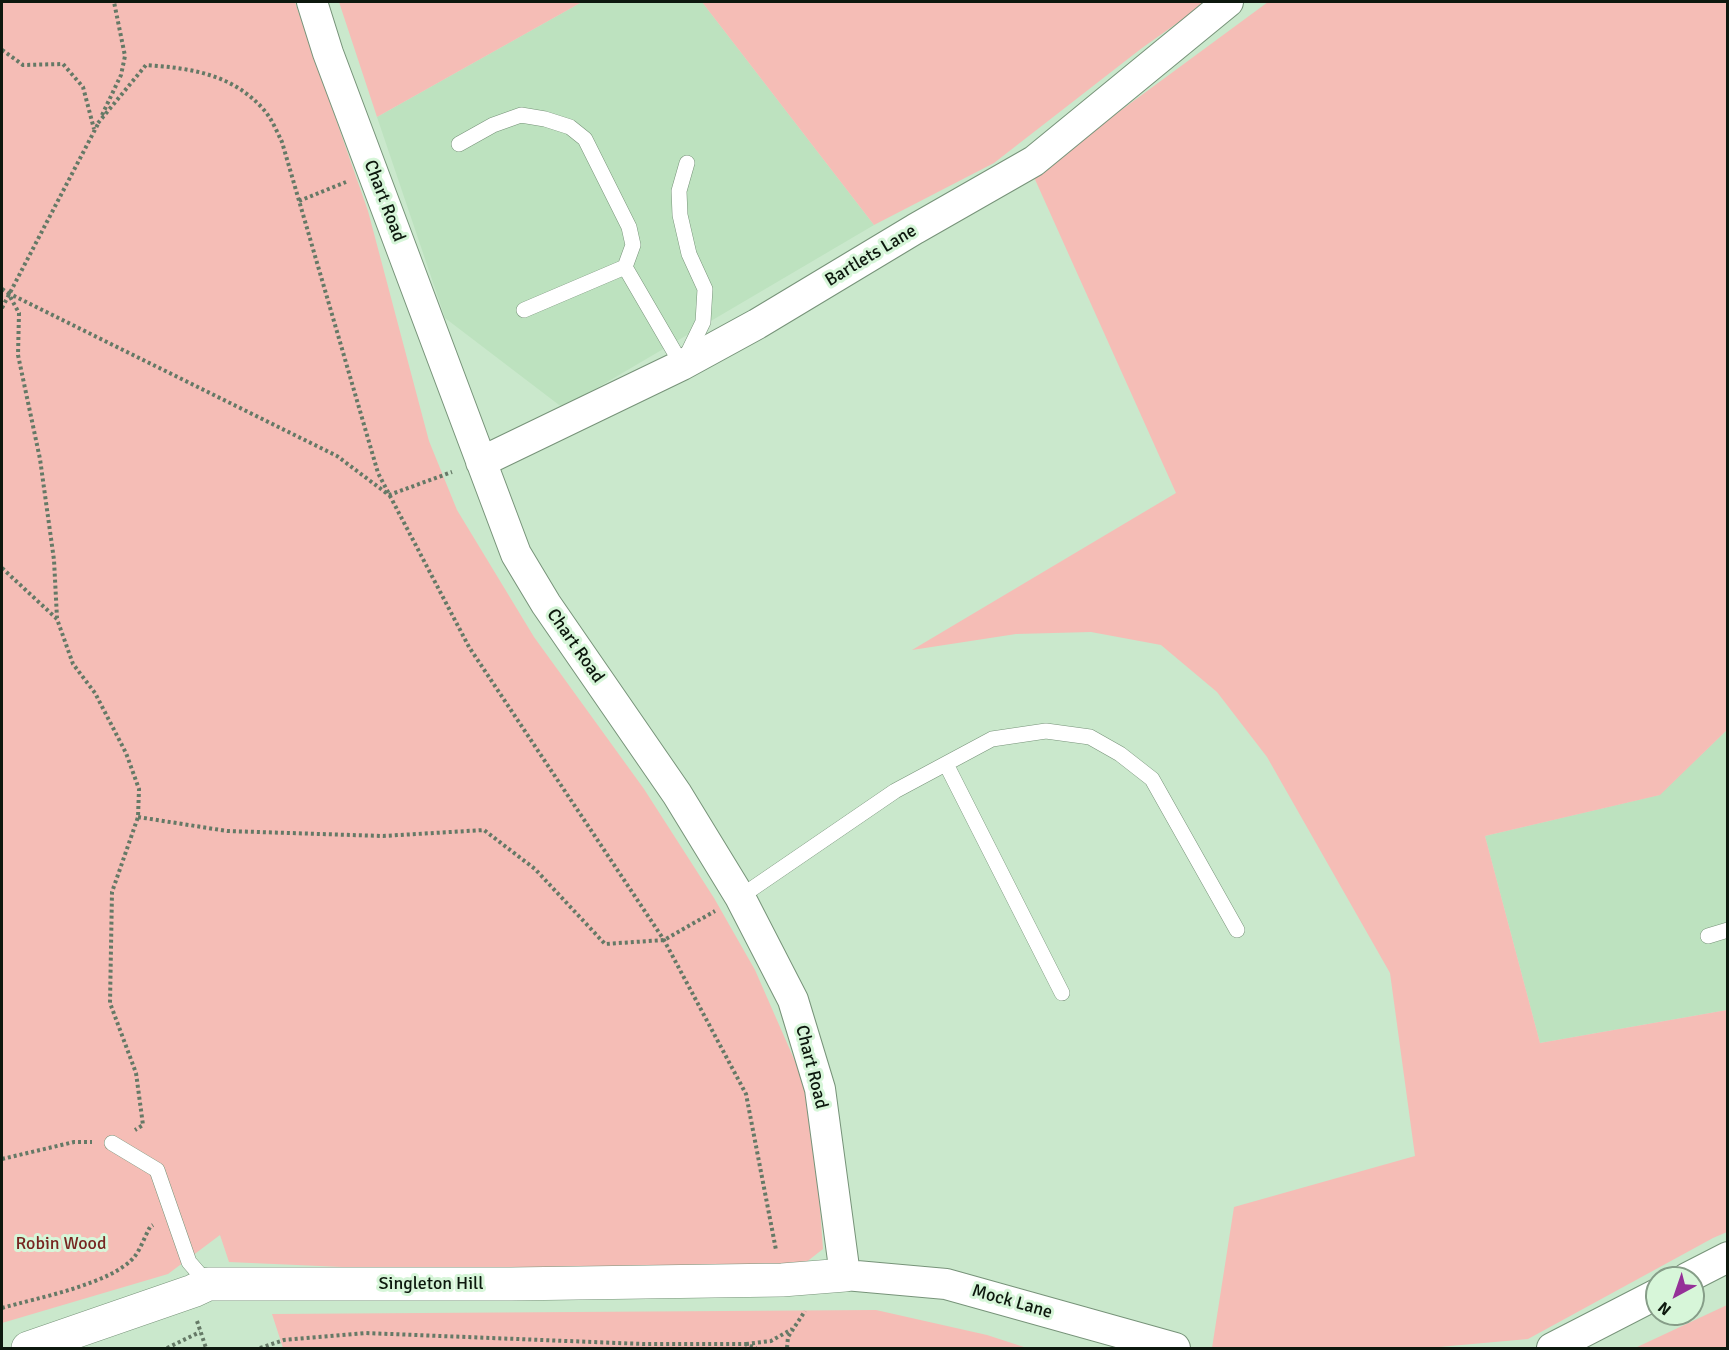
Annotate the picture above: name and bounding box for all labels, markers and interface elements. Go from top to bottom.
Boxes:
street label: Chart Road [359,157,409,245]
street label: Bartlets Lane [821,220,921,292]
street label: Chart Road [542,605,608,687]
street label: Chart Road [790,1023,832,1111]
park label: Robin Wood [16,1233,106,1255]
north arrow [1645,1266,1705,1326]
street label: Singleton Hill [379,1273,483,1295]
street label: Mock Lane [969,1280,1055,1324]
text: N [1654,1297,1675,1320]

